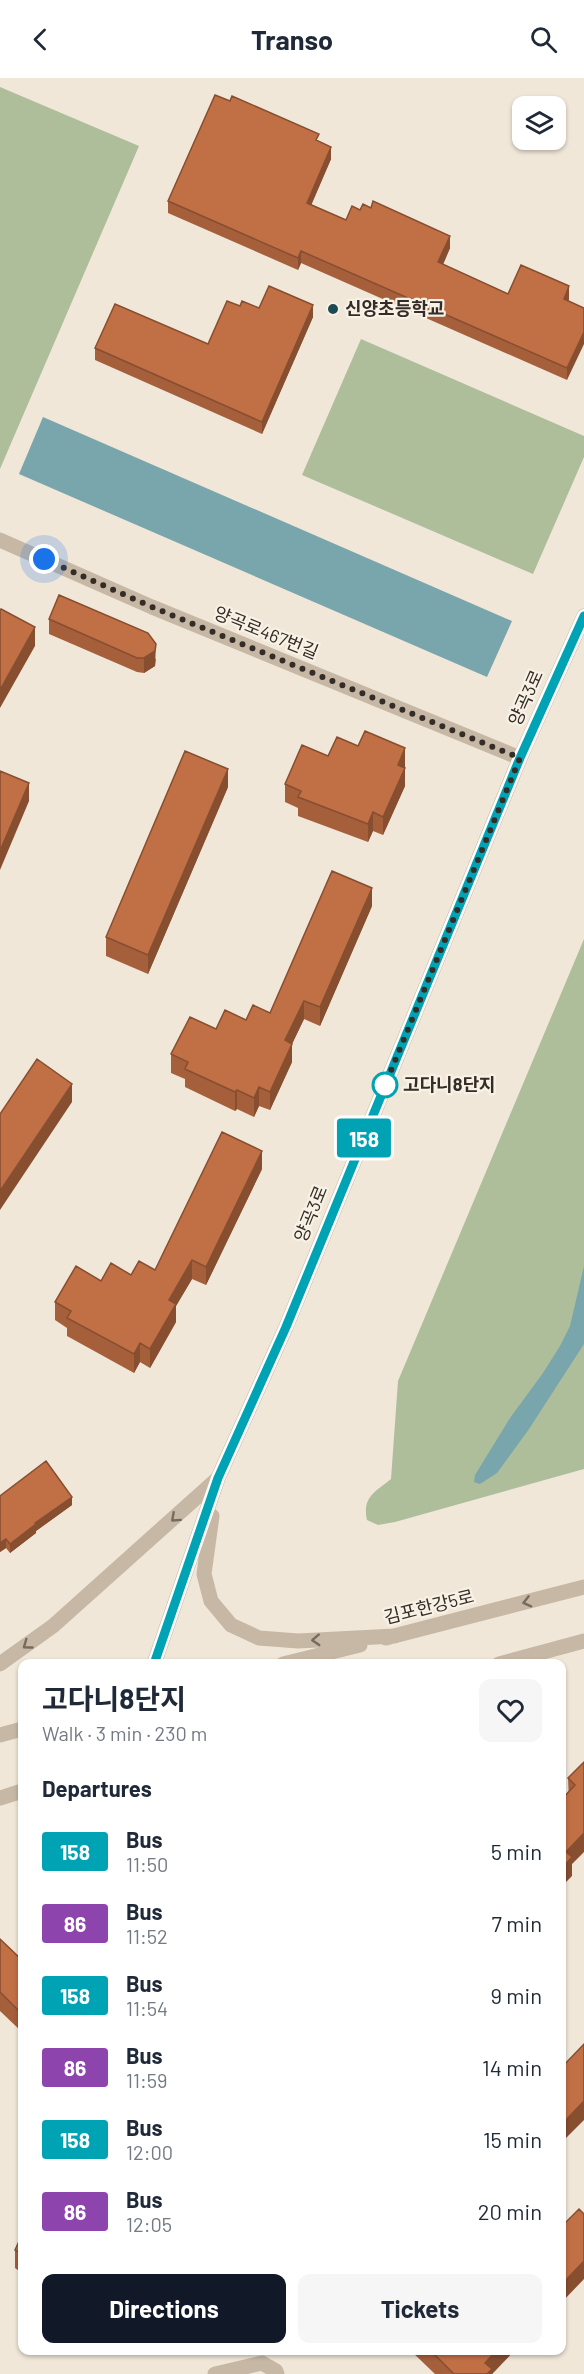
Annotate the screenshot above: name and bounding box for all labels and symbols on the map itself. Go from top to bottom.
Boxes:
place label: 신양초등학교 [345,297,444,319]
marker: 신양초등학교 [326,302,340,316]
your location [29,544,59,574]
street label: 양곡로467번길 [211,601,322,663]
street label: 양곡3로 [503,666,547,729]
marker: 고다니8단지 [372,1072,398,1098]
place label: 고다니8단지 [403,1073,496,1095]
line badge: 158 [330,1118,398,1158]
street label: 양곡3로 [289,1182,331,1245]
one-way arrow [171,1511,182,1522]
street label: 김포한강5로 [381,1584,476,1628]
one-way arrow [523,1594,533,1607]
one-way arrow [311,1633,320,1646]
one-way arrow [23,1638,34,1649]

